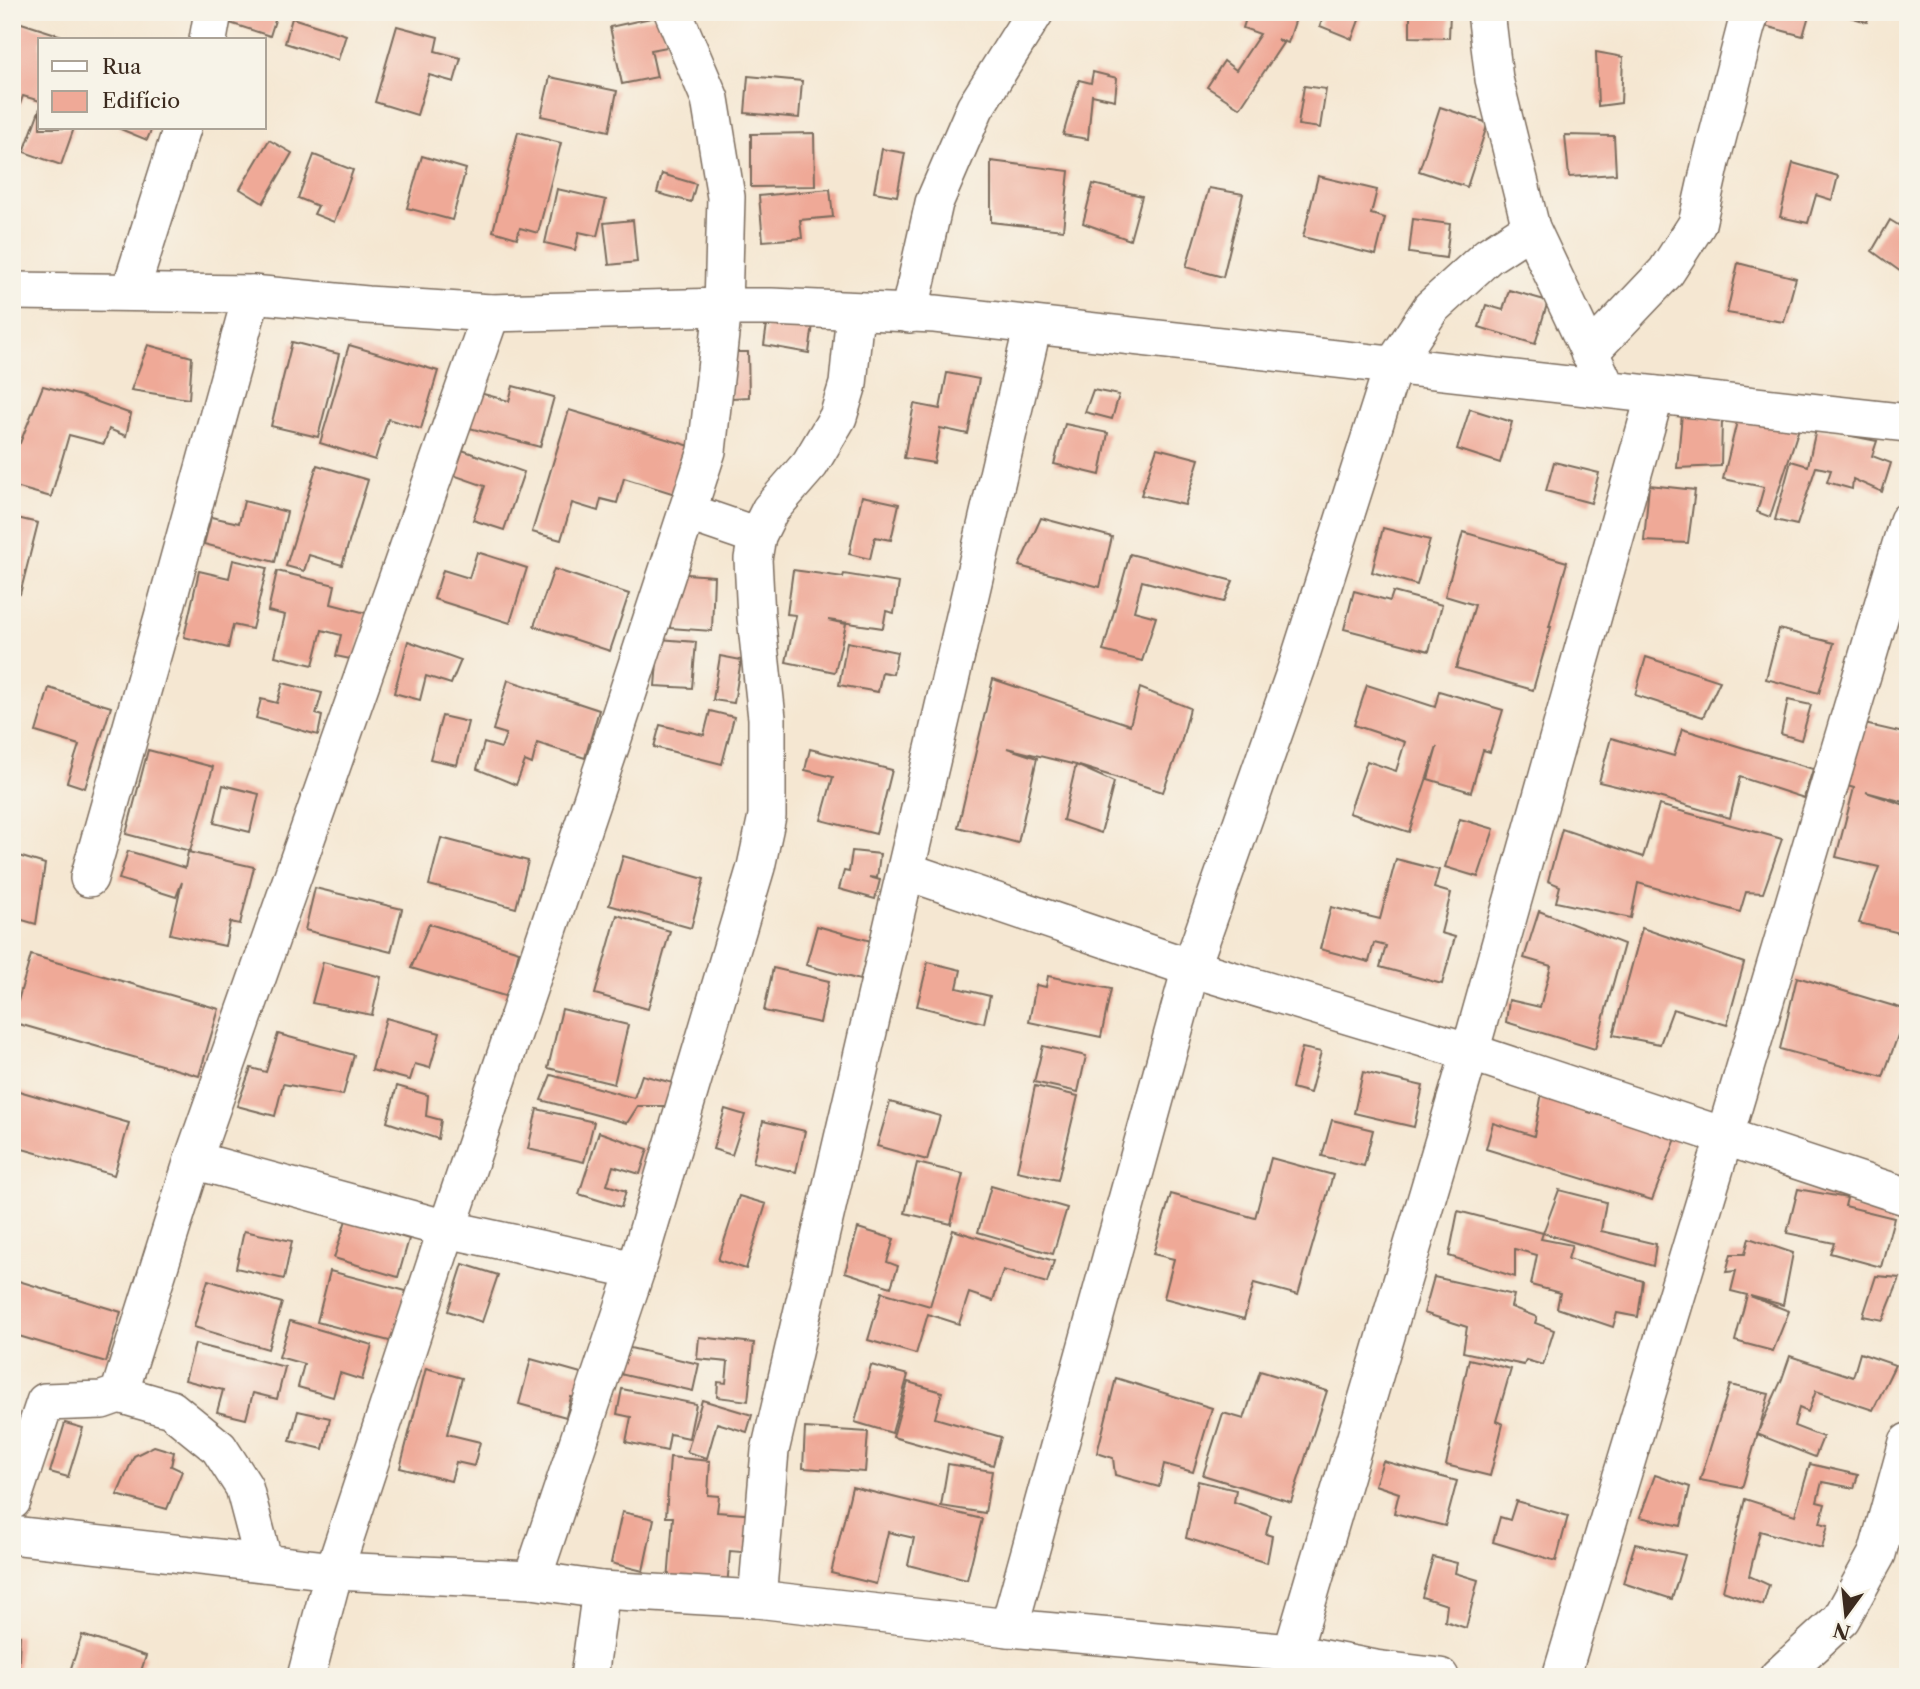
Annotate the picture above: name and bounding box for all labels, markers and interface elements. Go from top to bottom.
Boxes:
legend [38,38,266,130]
text: Rua [102,54,142,79]
text: Edifício [102,88,180,113]
north arrow [1812,1580,1882,1650]
text: N [1831,1618,1853,1644]

